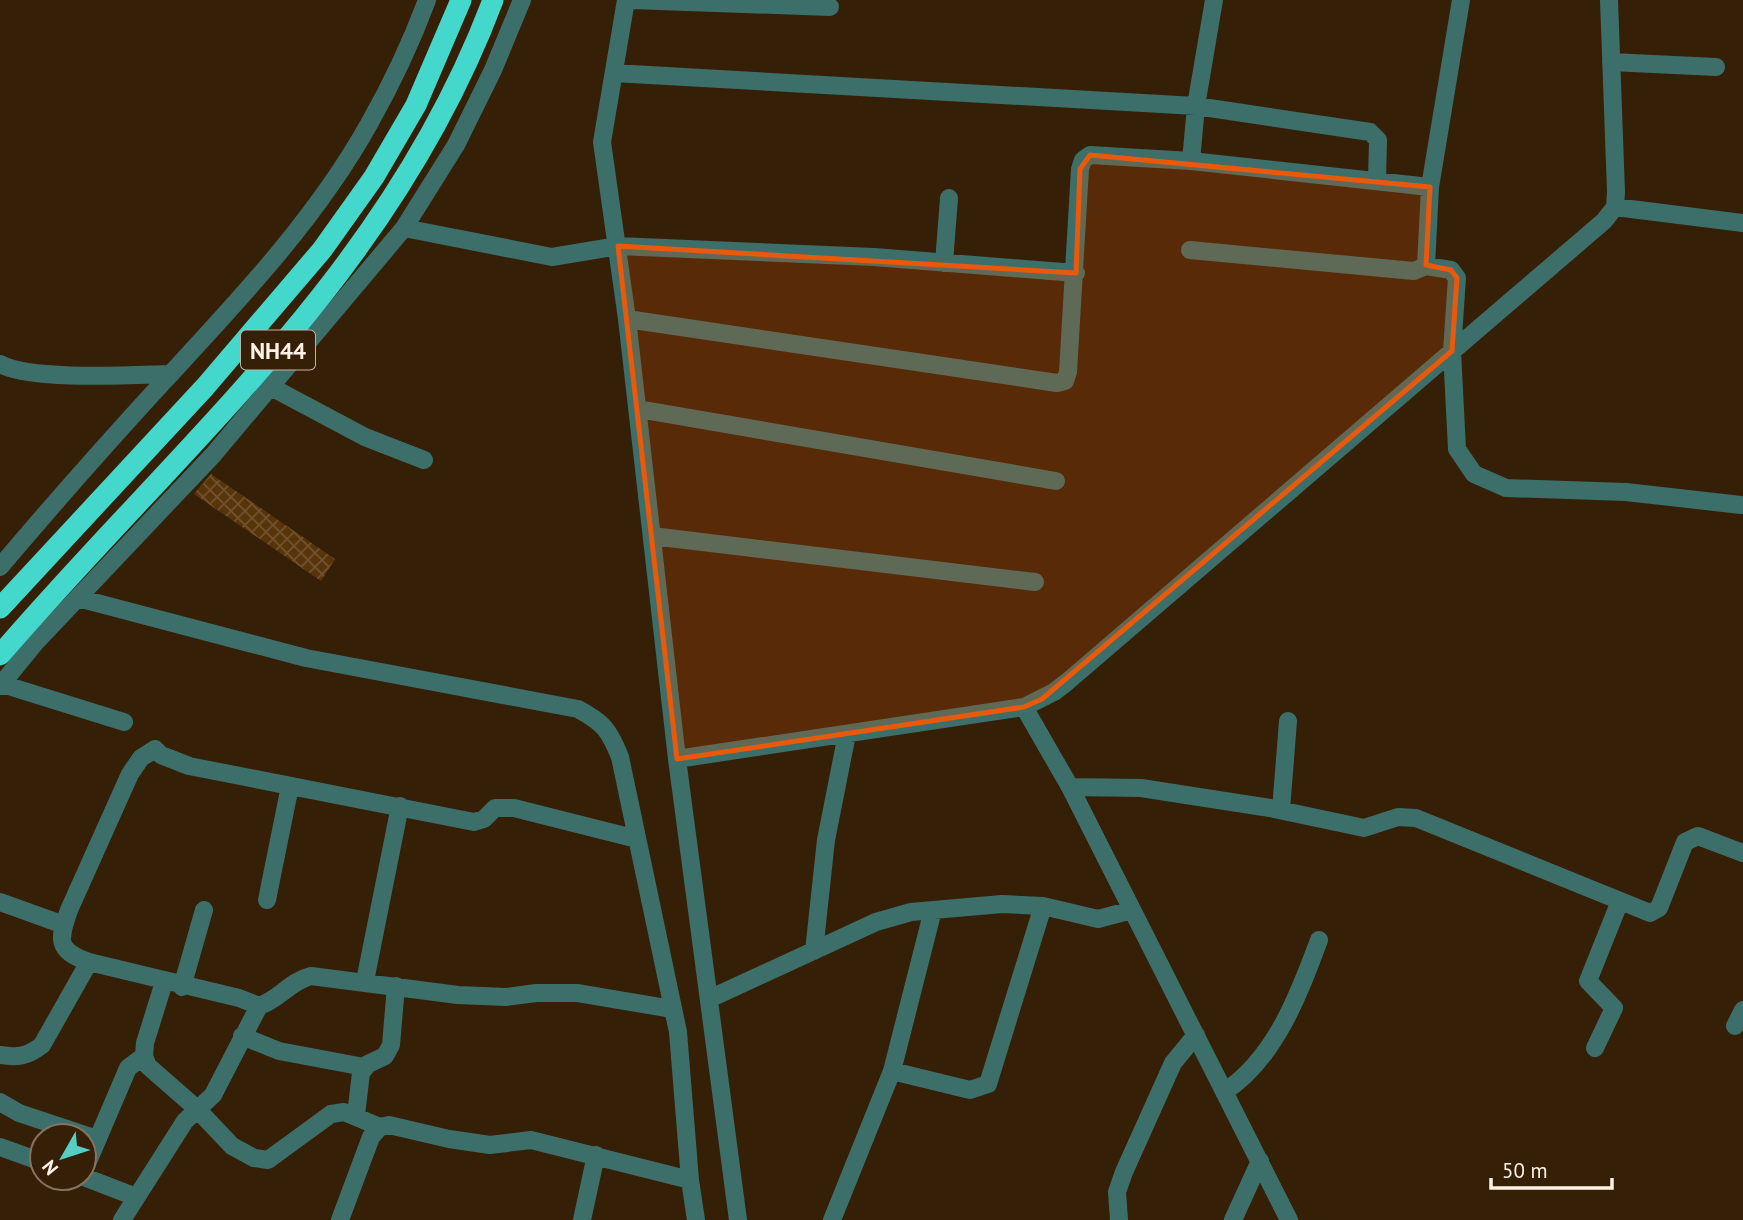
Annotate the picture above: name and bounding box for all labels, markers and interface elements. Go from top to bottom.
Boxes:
road number: NH44 [241,330,315,370]
north arrow [28,1122,98,1192]
scale bar [1491,1146,1612,1190]
text: N [37,1155,63,1180]
text: 50 m [1502,1157,1548,1184]

